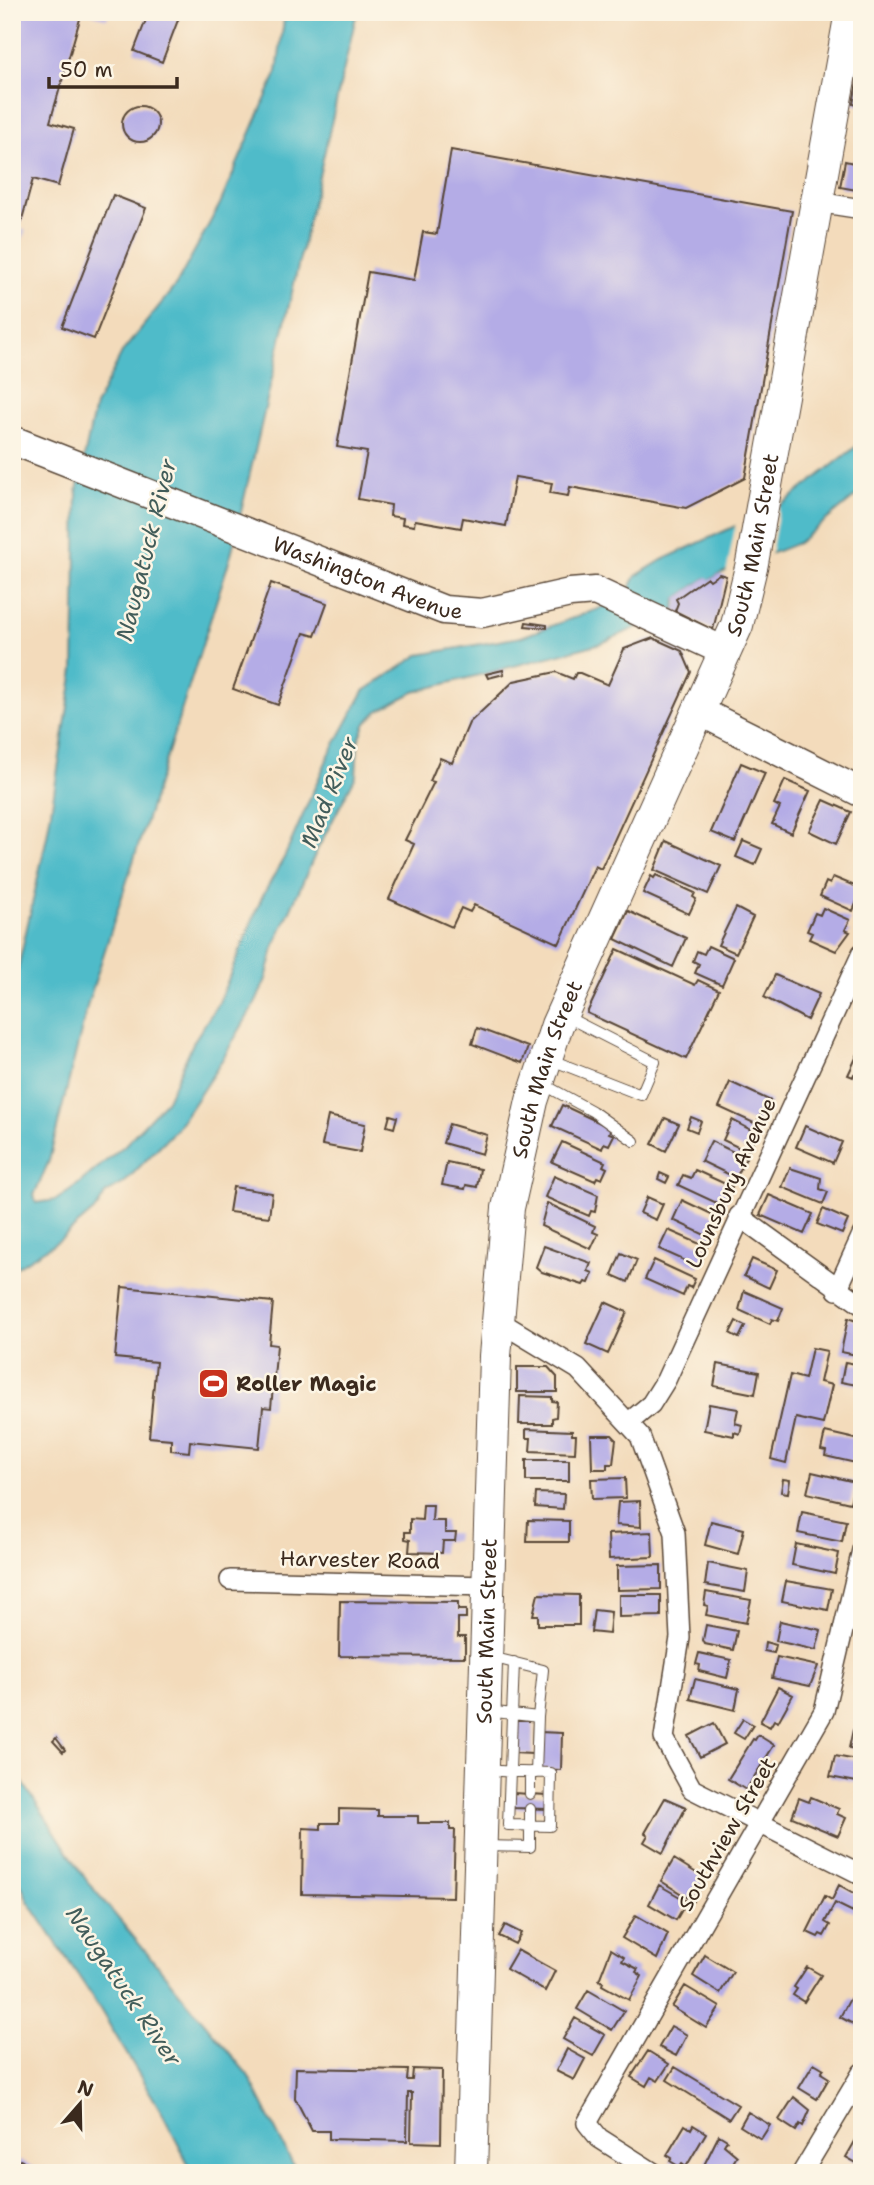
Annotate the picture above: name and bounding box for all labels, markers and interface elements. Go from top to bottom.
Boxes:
scale bar [49,46,177,90]
text: 50 m [60,56,113,84]
street label: South Main Street [720,451,785,641]
water label: Naugatuck River [109,455,183,644]
street label: Washington Avenue [269,530,464,625]
water label: Mad River [293,731,365,852]
street label: South Main Street [506,976,589,1161]
street label: Lounsbury Avenue [679,1093,783,1273]
sports icon: Roller Magic [196,1367,230,1401]
place label: Roller Magic [236,1370,377,1398]
street label: South Main Street [470,1538,504,1725]
street label: Harvester Road [280,1545,440,1575]
street label: Southview Street [672,1752,782,1916]
water label: Naugatuck River [59,1900,189,2073]
north arrow [46,2070,116,2140]
text: N [74,2074,97,2103]

